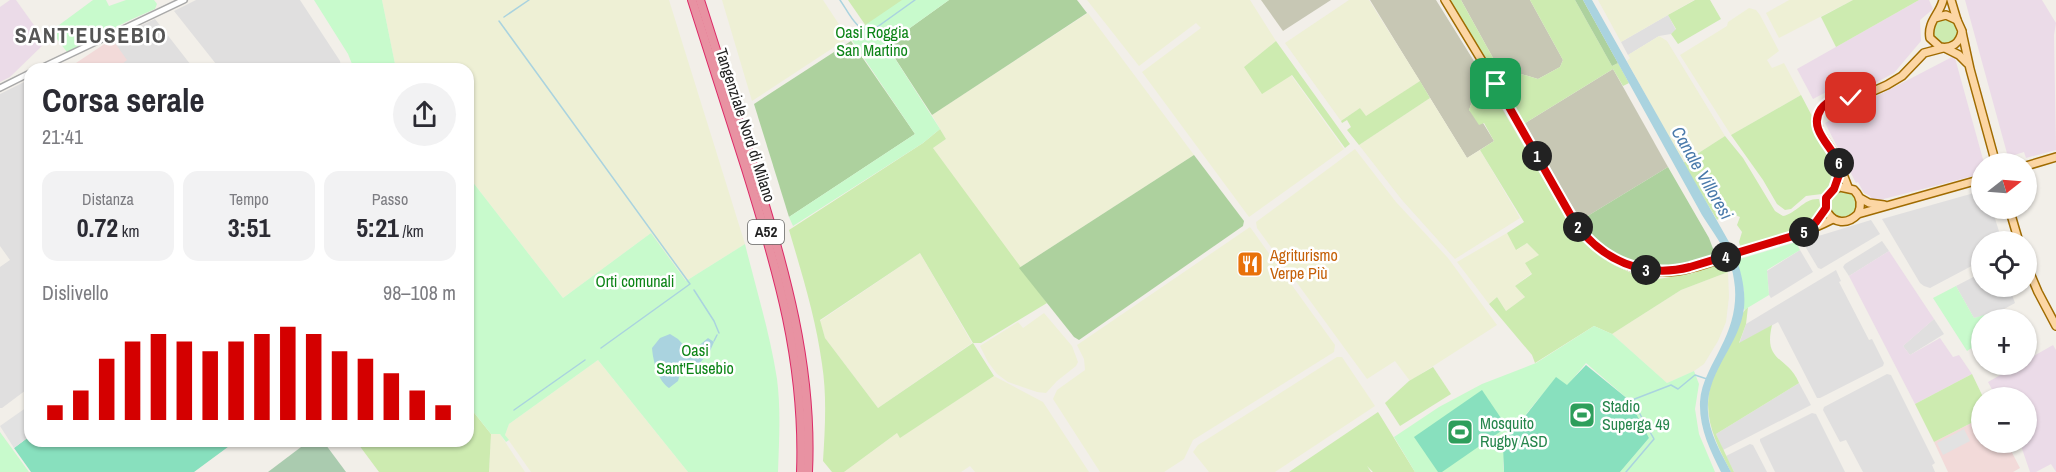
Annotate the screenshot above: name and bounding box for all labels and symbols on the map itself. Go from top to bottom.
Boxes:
district label: SANT'EUSEBIO [15,20,167,50]
park label: Oasi Roggia San Martino [835,21,910,61]
street label: Tangenziale Nord di Milano [711,45,781,205]
pin [1470,58,1521,109]
pin [1825,72,1876,123]
water label: Canale Villoresi [1666,122,1739,224]
pin: 1 [1522,141,1552,171]
pin: 6 [1824,148,1854,178]
north arrow [1971,153,2037,219]
pin: 2 [1563,212,1593,242]
pin: 5 [1789,217,1819,247]
road number: A52 [748,220,784,244]
pin: 4 [1711,242,1741,272]
place label: Agriturismo Verpe Più [1269,244,1338,284]
restaurant icon: Agriturismo Verpe Più [1235,249,1265,279]
pin: 3 [1631,255,1661,285]
park label: Orti comunali [596,270,674,292]
park label: Oasi Sant'Eusebio [656,339,734,379]
place label: Stadio Superga 49 [1602,395,1670,435]
sports icon: Stadio Superga 49 [1567,400,1597,430]
place label: Mosquito Rugby ASD [1480,412,1548,452]
sports icon: Mosquito Rugby ASD [1445,417,1475,447]

